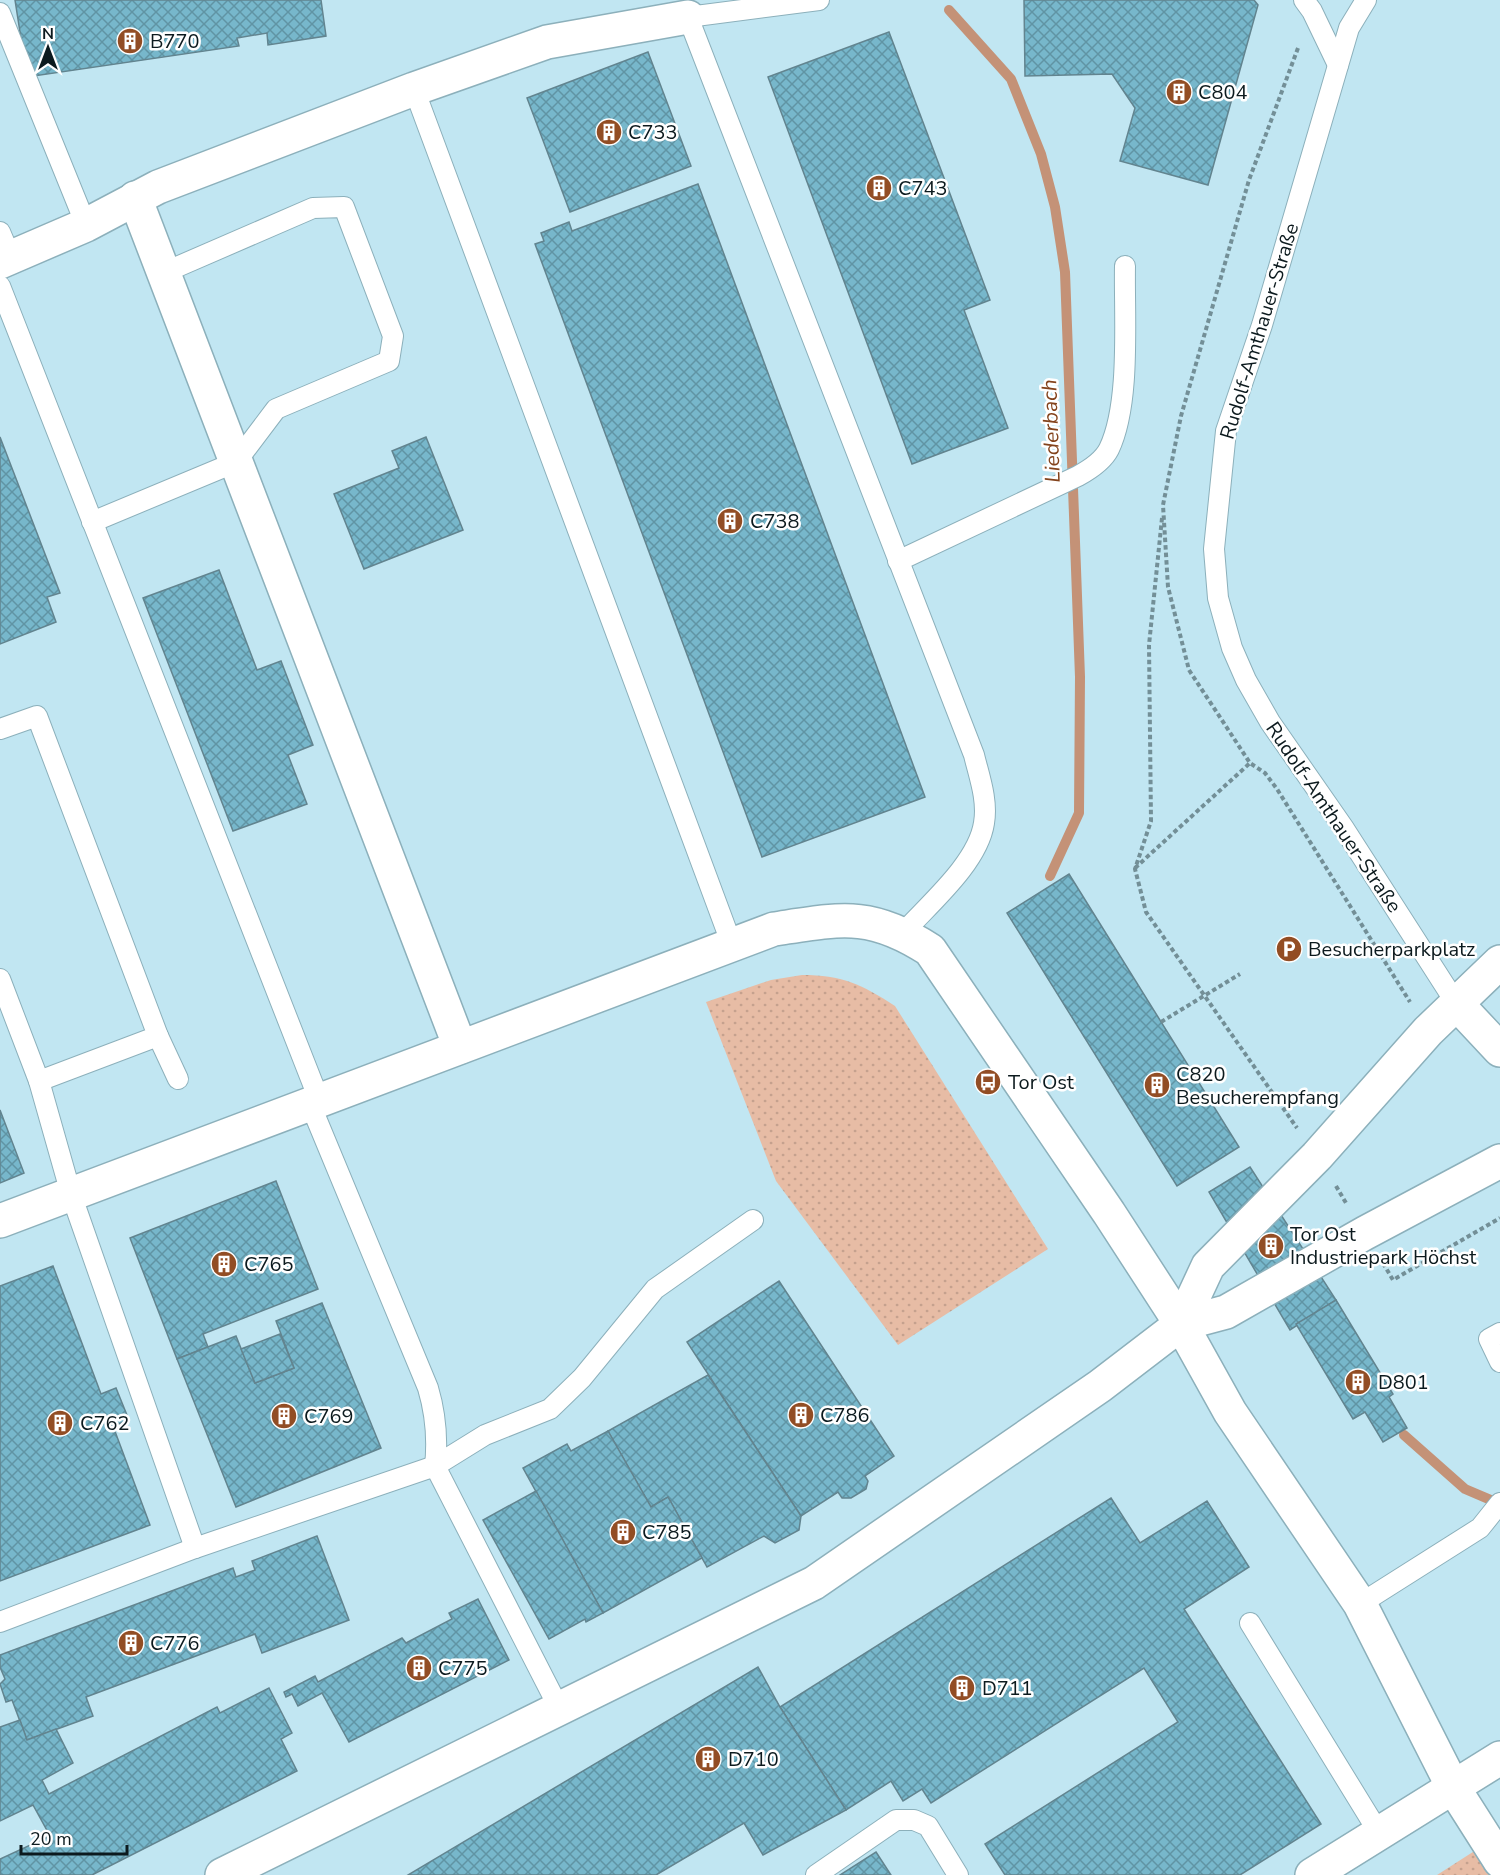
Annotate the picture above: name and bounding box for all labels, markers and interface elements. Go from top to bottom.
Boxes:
north arrow [18,18,78,78]
text: N [42,23,54,45]
building icon: B770 [115,26,145,56]
place label: B770 [150,28,200,55]
building icon: C804 [1164,77,1194,107]
place label: C804 [1198,79,1247,106]
building icon: C733 [594,117,624,147]
place label: C733 [628,119,677,146]
building icon: C743 [864,173,894,203]
place label: C743 [898,175,947,202]
street label: Rudolf-Amthauer-Straße [1214,220,1305,443]
water label: Liederbach [1035,379,1067,483]
building icon: C738 [715,506,745,536]
place label: C738 [750,508,799,535]
street label: Rudolf-Amthauer-Straße [1260,717,1408,918]
parking icon: Besucherparkplatz [1274,934,1304,964]
place label: Besucherparkplatz [1308,936,1475,963]
place label: C820 Besucherempfang [1176,1061,1339,1111]
bus stop icon: Tor Ost [973,1067,1003,1097]
place label: Tor Ost [1008,1069,1075,1096]
building icon: C820 Besucherempfang [1142,1070,1172,1100]
place label: Tor Ost Industriepark Höchst [1290,1221,1477,1271]
building icon: Tor Ost Industriepark Höchst [1256,1231,1286,1261]
building icon: C765 [209,1249,239,1279]
place label: C765 [244,1251,293,1278]
building icon: D801 [1343,1367,1373,1397]
place label: D801 [1378,1369,1429,1396]
building icon: C786 [786,1400,816,1430]
building icon: C769 [269,1401,299,1431]
place label: C786 [820,1402,869,1429]
place label: C769 [304,1403,353,1430]
building icon: C762 [45,1408,75,1438]
place label: C762 [80,1410,129,1437]
building icon: C785 [608,1517,638,1547]
place label: C785 [642,1519,691,1546]
building icon: C776 [116,1628,146,1658]
place label: C776 [150,1630,199,1657]
building icon: C775 [404,1653,434,1683]
place label: C775 [438,1655,487,1682]
building icon: D711 [947,1673,977,1703]
place label: D711 [982,1675,1033,1702]
building icon: D710 [693,1744,723,1774]
place label: D710 [728,1746,779,1773]
scale bar [21,1818,128,1856]
text: 20 m [30,1827,72,1851]

